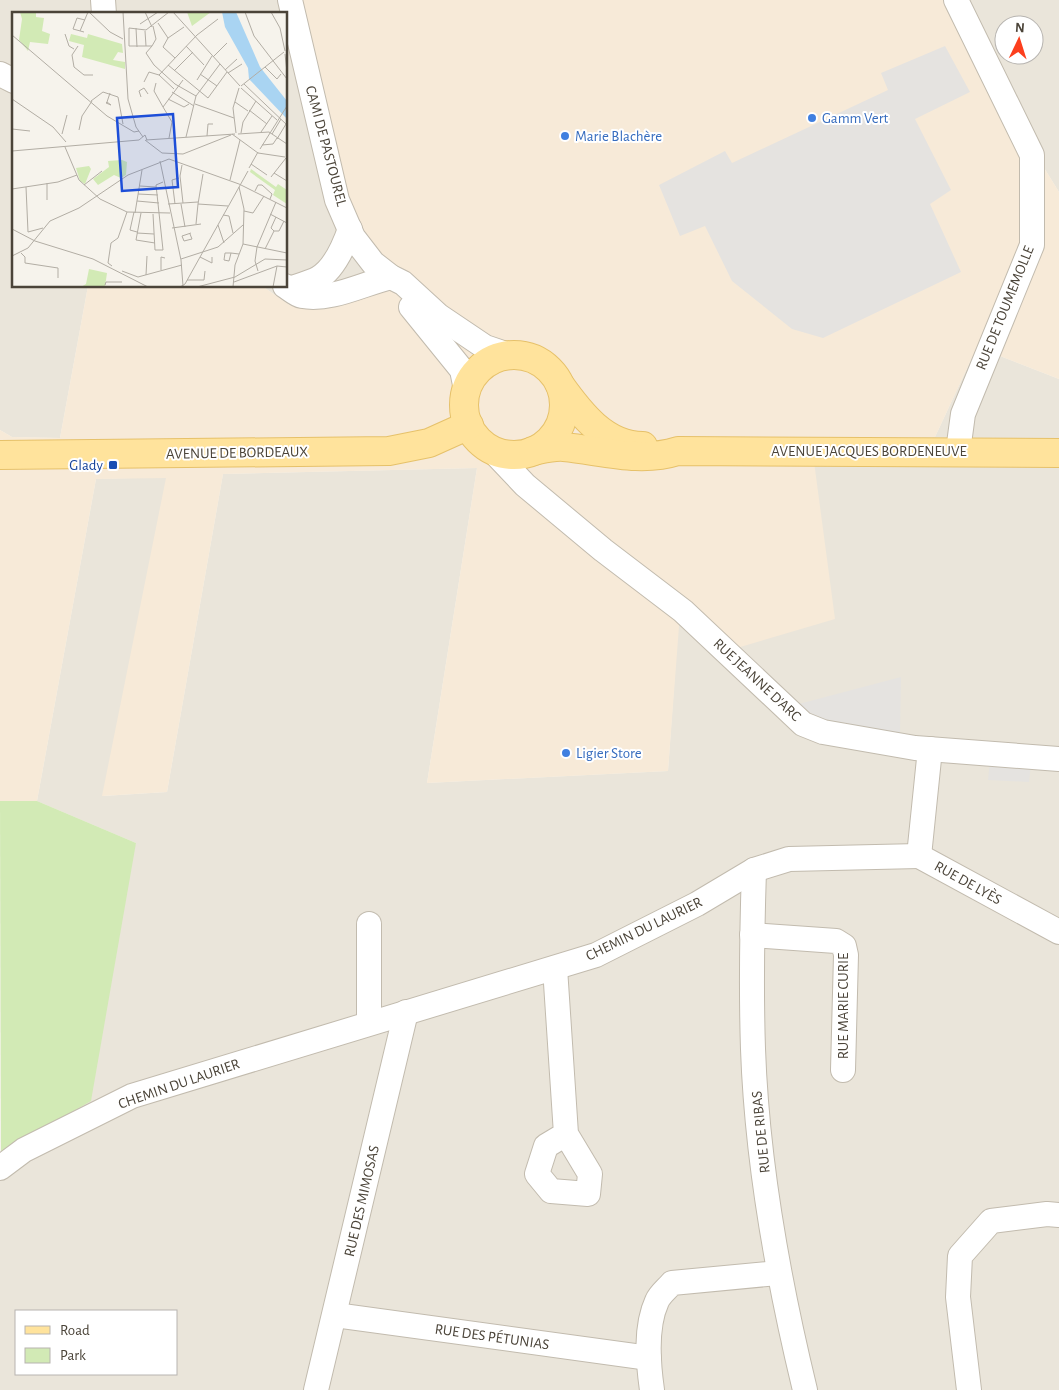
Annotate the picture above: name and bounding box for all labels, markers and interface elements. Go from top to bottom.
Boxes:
inset map [12,12,288,288]
north arrow [994,15,1044,65]
text: N [1014,21,1025,35]
street label: CAMI DE PASTOUREL [303,84,350,209]
place label: Gamm Vert [822,111,889,126]
marker: Gamm Vert [806,112,818,124]
place label: Marie Blachère [575,129,662,144]
marker: Marie Blachère [559,130,571,142]
street label: RUE DE TOUMEMOLLE [973,244,1037,372]
street label: AVENUE DE BORDEAUX [166,444,308,462]
street label: AVENUE JACQUES BORDENEUVE [771,444,967,459]
place label: Glady [69,458,104,473]
marker: Glady [107,459,119,471]
street label: RUE JEANNE D'ARC [710,636,804,724]
place label: Ligier Store [576,746,642,761]
marker: Ligier Store [560,747,572,759]
street label: RUE DE LYÈS [932,857,1005,908]
street label: CHEMIN DU LAURIER [583,894,705,964]
street label: RUE MARIE CURIE [836,953,851,1059]
street label: CHEMIN DU LAURIER [116,1056,242,1112]
street label: RUE DE RIBAS [749,1090,773,1174]
street label: RUE DES MIMOSAS [342,1144,382,1258]
legend [15,1310,178,1375]
street label: RUE DES PÉTUNIAS [434,1320,550,1352]
text: Road [60,1323,90,1338]
text: Park [60,1348,86,1363]

